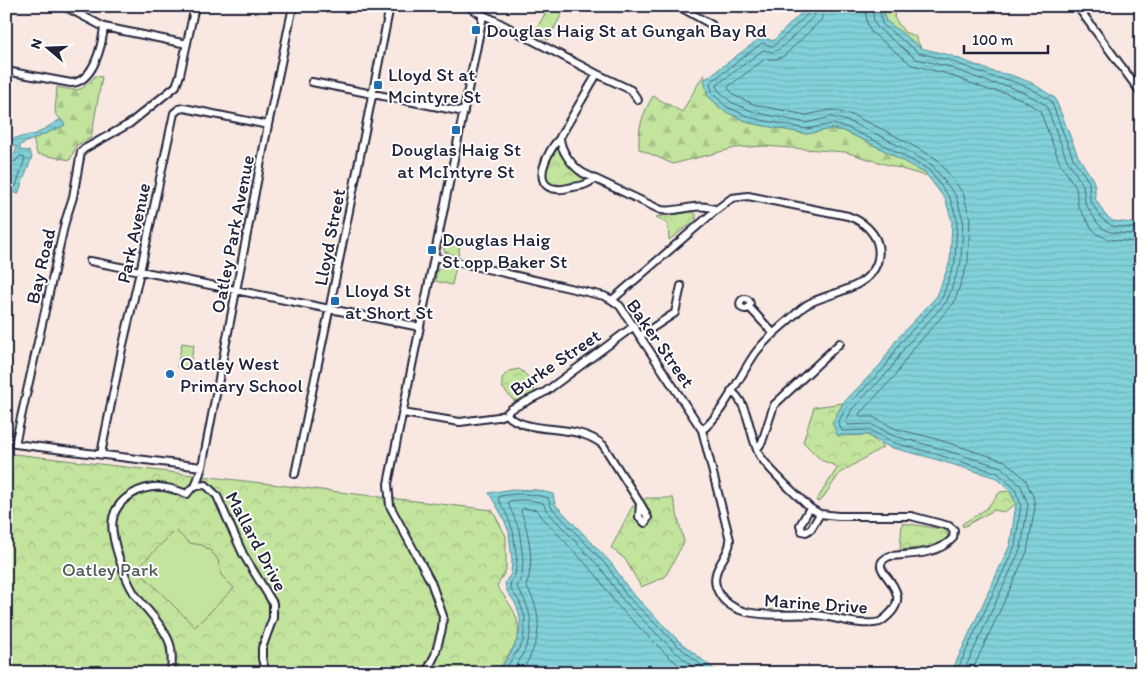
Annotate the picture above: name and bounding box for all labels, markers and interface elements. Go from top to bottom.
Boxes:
place label: Douglas Haig St at Gungah Bay Rd [486,19,767,42]
north arrow [22,22,72,72]
scale bar [964,22,1048,54]
marker: Douglas Haig St at Gungah Bay Rd [470,24,482,36]
text: 100 m [972,31,1014,49]
text: N [27,37,46,51]
place label: Lloyd St at Mcintyre St [388,63,481,108]
marker: Lloyd St at Mcintyre St [372,79,384,91]
marker: Douglas Haig St at McIntyre St [450,124,462,136]
place label: Douglas Haig St at McIntyre St [391,138,521,183]
street label: Oatley Park Avenue [206,153,259,315]
street label: Park Avenue [112,181,155,285]
street label: Lloyd Street [309,187,350,288]
street label: Bay Road [21,226,60,306]
place label: Douglas Haig St opp Baker St [442,228,567,273]
marker: Douglas Haig St opp Baker St [426,244,438,256]
place label: Lloyd St at Short St [345,279,433,324]
street label: Baker Street [622,294,700,392]
marker: Lloyd St at Short St [329,295,341,307]
street label: Burke Street [506,324,605,401]
place label: Oatley West Primary School [180,352,303,397]
marker: Oatley West Primary School [164,368,176,380]
street label: Mallard Drive [221,487,292,595]
park label: Oatley Park [62,558,158,581]
street label: Marine Drive [763,588,868,619]

